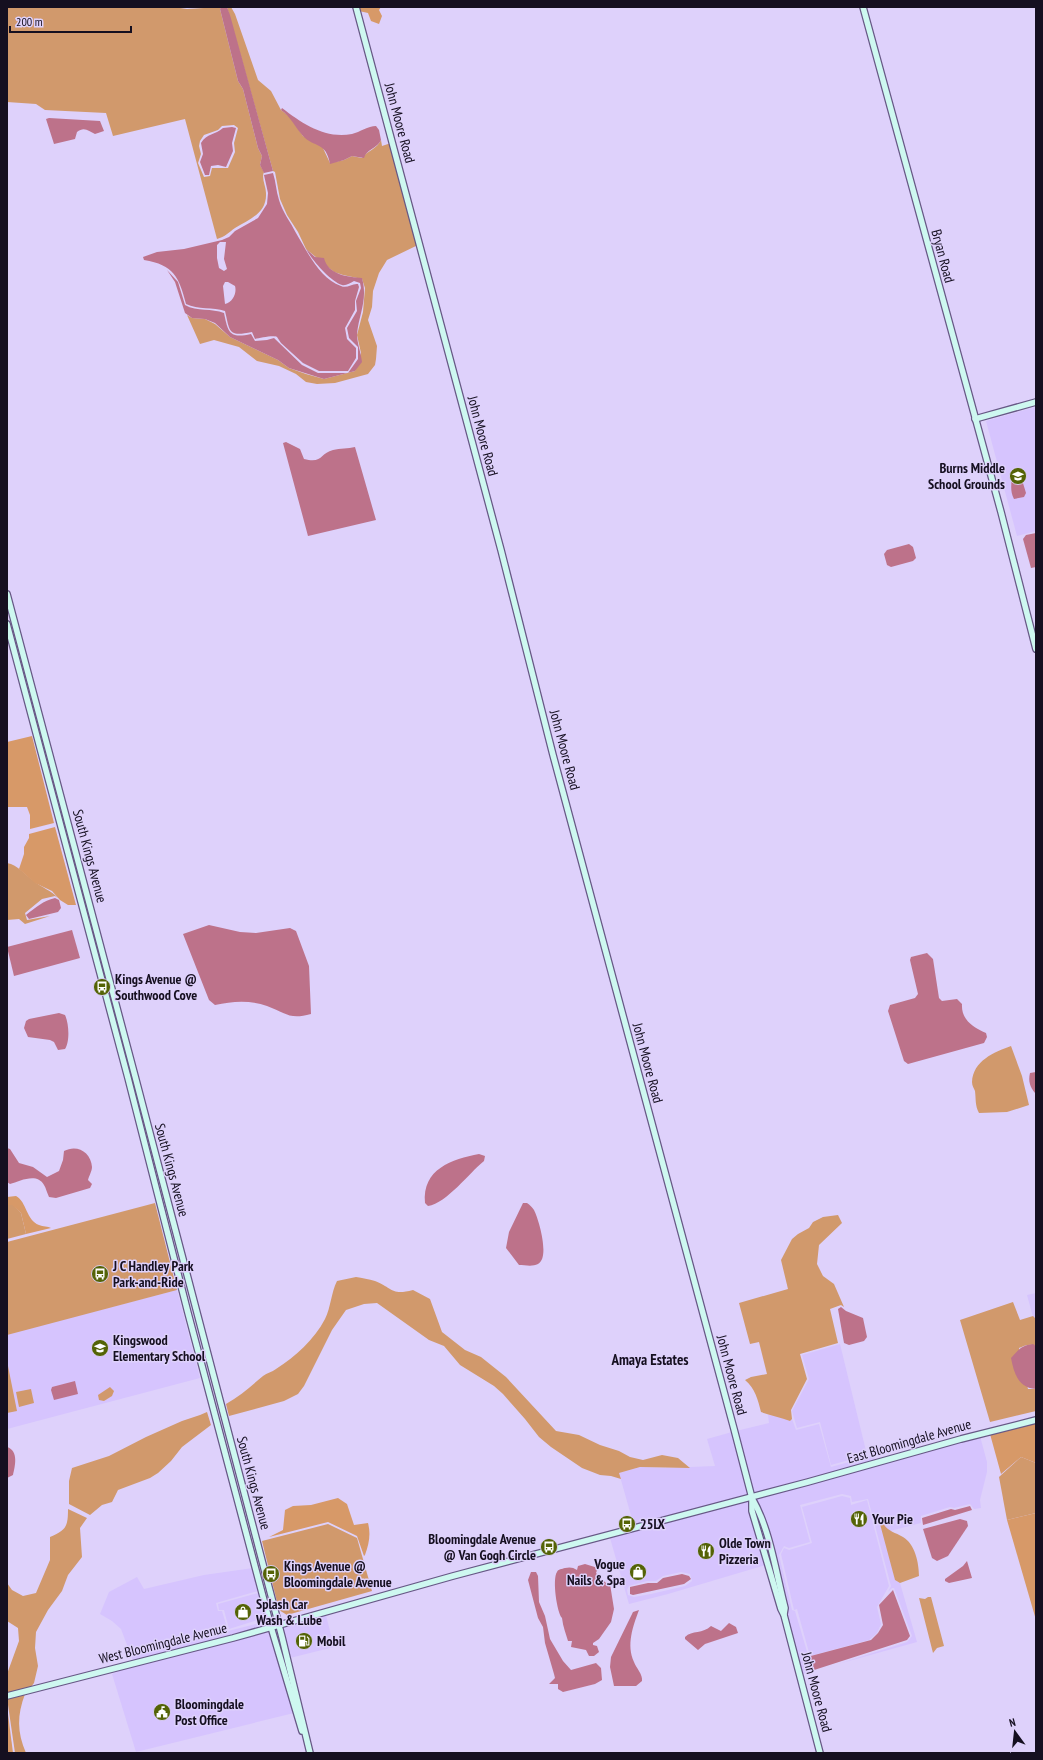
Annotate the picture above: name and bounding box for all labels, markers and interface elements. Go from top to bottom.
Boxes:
scale bar [10,8,131,34]
text: 200 m [16,14,43,29]
street label: John Moore Road [380,80,419,165]
street label: Bryan Road [927,227,959,285]
street label: John Moore Road [463,393,502,478]
place label: Burns Middle School Grounds [928,459,1005,493]
school or university icon: Burns Middle School Grounds [1008,466,1028,486]
street label: John Moore Road [545,707,584,792]
street label: South Kings Avenue [69,807,111,905]
place label: Kings Avenue @ Southwood Cove [115,970,197,1004]
bus stop icon: Kings Avenue @ Southwood Cove [92,977,112,997]
street label: John Moore Road [628,1020,667,1105]
street label: South Kings Avenue [151,1121,193,1219]
place label: J C Handley Park Park-and-Ride [112,1257,194,1291]
bus stop icon: J C Handley Park Park-and-Ride [90,1264,110,1284]
place label: Kingswood Elementary School [113,1331,206,1365]
street label: John Moore Road [712,1332,751,1417]
school or university icon: Kingswood Elementary School [90,1338,110,1358]
district label: Amaya Estates [610,1350,689,1369]
street label: East Bloomingdale Avenue [845,1415,973,1467]
street label: South Kings Avenue [233,1434,275,1532]
restaurant icon: Your Pie [849,1509,869,1529]
place label: Your Pie [871,1510,913,1528]
bus stop icon: 25LX [617,1514,637,1534]
place label: 25LX [640,1515,666,1533]
place label: Bloomingdale Avenue @ Van Gogh Circle [428,1530,536,1564]
place label: Olde Town Pizzeria [719,1534,771,1568]
bus stop icon: Bloomingdale Avenue @ Van Gogh Circle [539,1537,559,1557]
restaurant icon: Olde Town Pizzeria [696,1541,716,1561]
place label: Vogue Nails & Spa [567,1555,625,1589]
place label: Kings Avenue @ Bloomingdale Avenue [284,1557,392,1591]
shop icon: Vogue Nails & Spa [628,1562,648,1582]
bus stop icon: Kings Avenue @ Bloomingdale Avenue [261,1564,281,1584]
place label: Splash Car Wash & Lube [255,1595,322,1629]
shop icon: Splash Car Wash & Lube [233,1602,253,1622]
street label: West Bloomingdale Avenue [97,1618,229,1668]
fuel station icon: Mobil [294,1631,314,1651]
place label: Mobil [317,1632,346,1650]
street label: John Moore Road [797,1649,836,1734]
place label: Bloomingdale Post Office [175,1695,244,1729]
public building icon: Bloomingdale Post Office [152,1702,172,1722]
north arrow [995,1712,1035,1752]
text: N [1008,1715,1017,1730]

